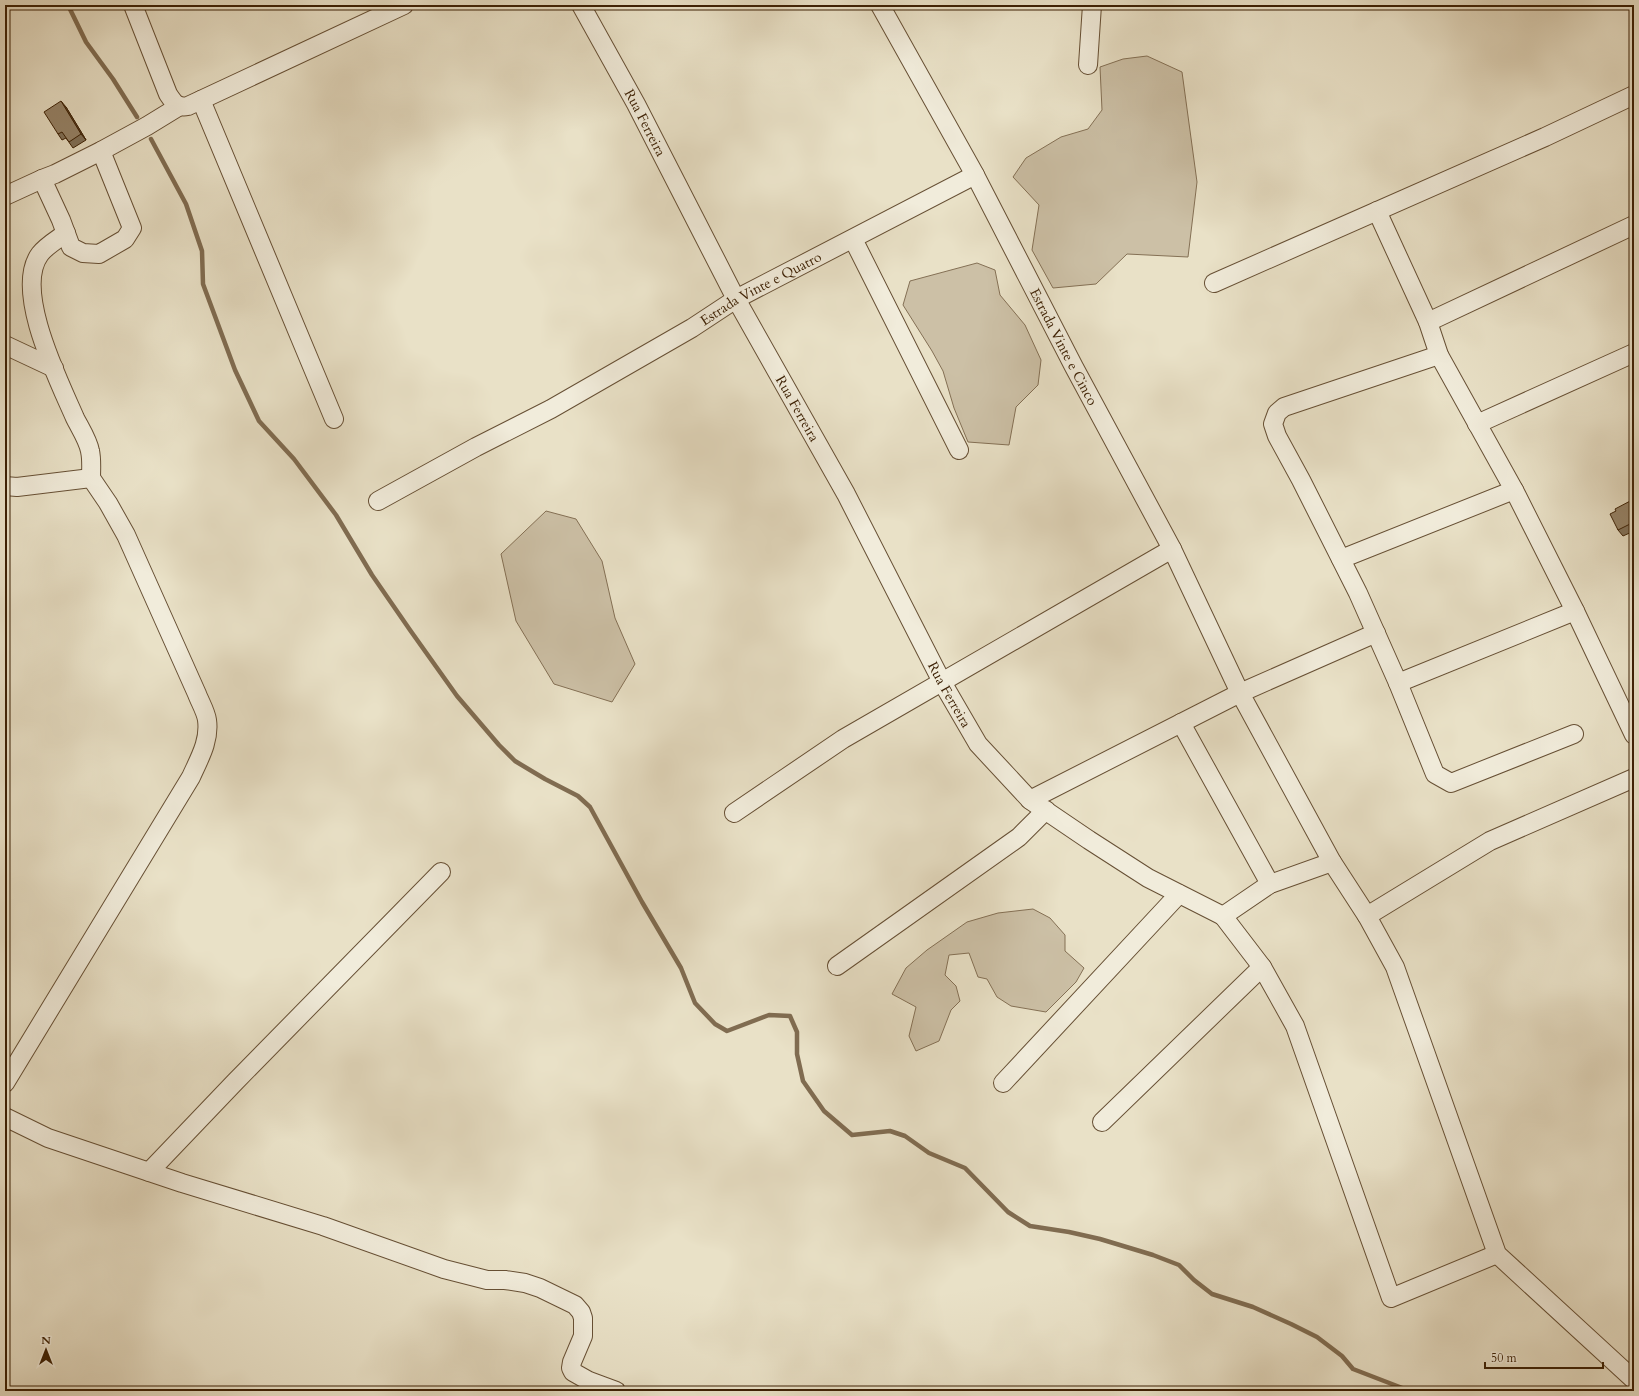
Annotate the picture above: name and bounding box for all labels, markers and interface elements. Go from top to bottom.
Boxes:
street label: Rua Ferreira [620,86,670,160]
street label: Estrada Vinte e Quatro [697,247,825,330]
street label: Estrada Vinte e Cinco [1025,285,1102,409]
street label: Rua Ferreira [771,372,824,445]
street label: Rua Ferreira [923,658,976,731]
north arrow [26,1330,66,1370]
text: N [41,1333,51,1348]
scale bar [1485,1344,1603,1370]
text: 50 m [1491,1350,1518,1366]

